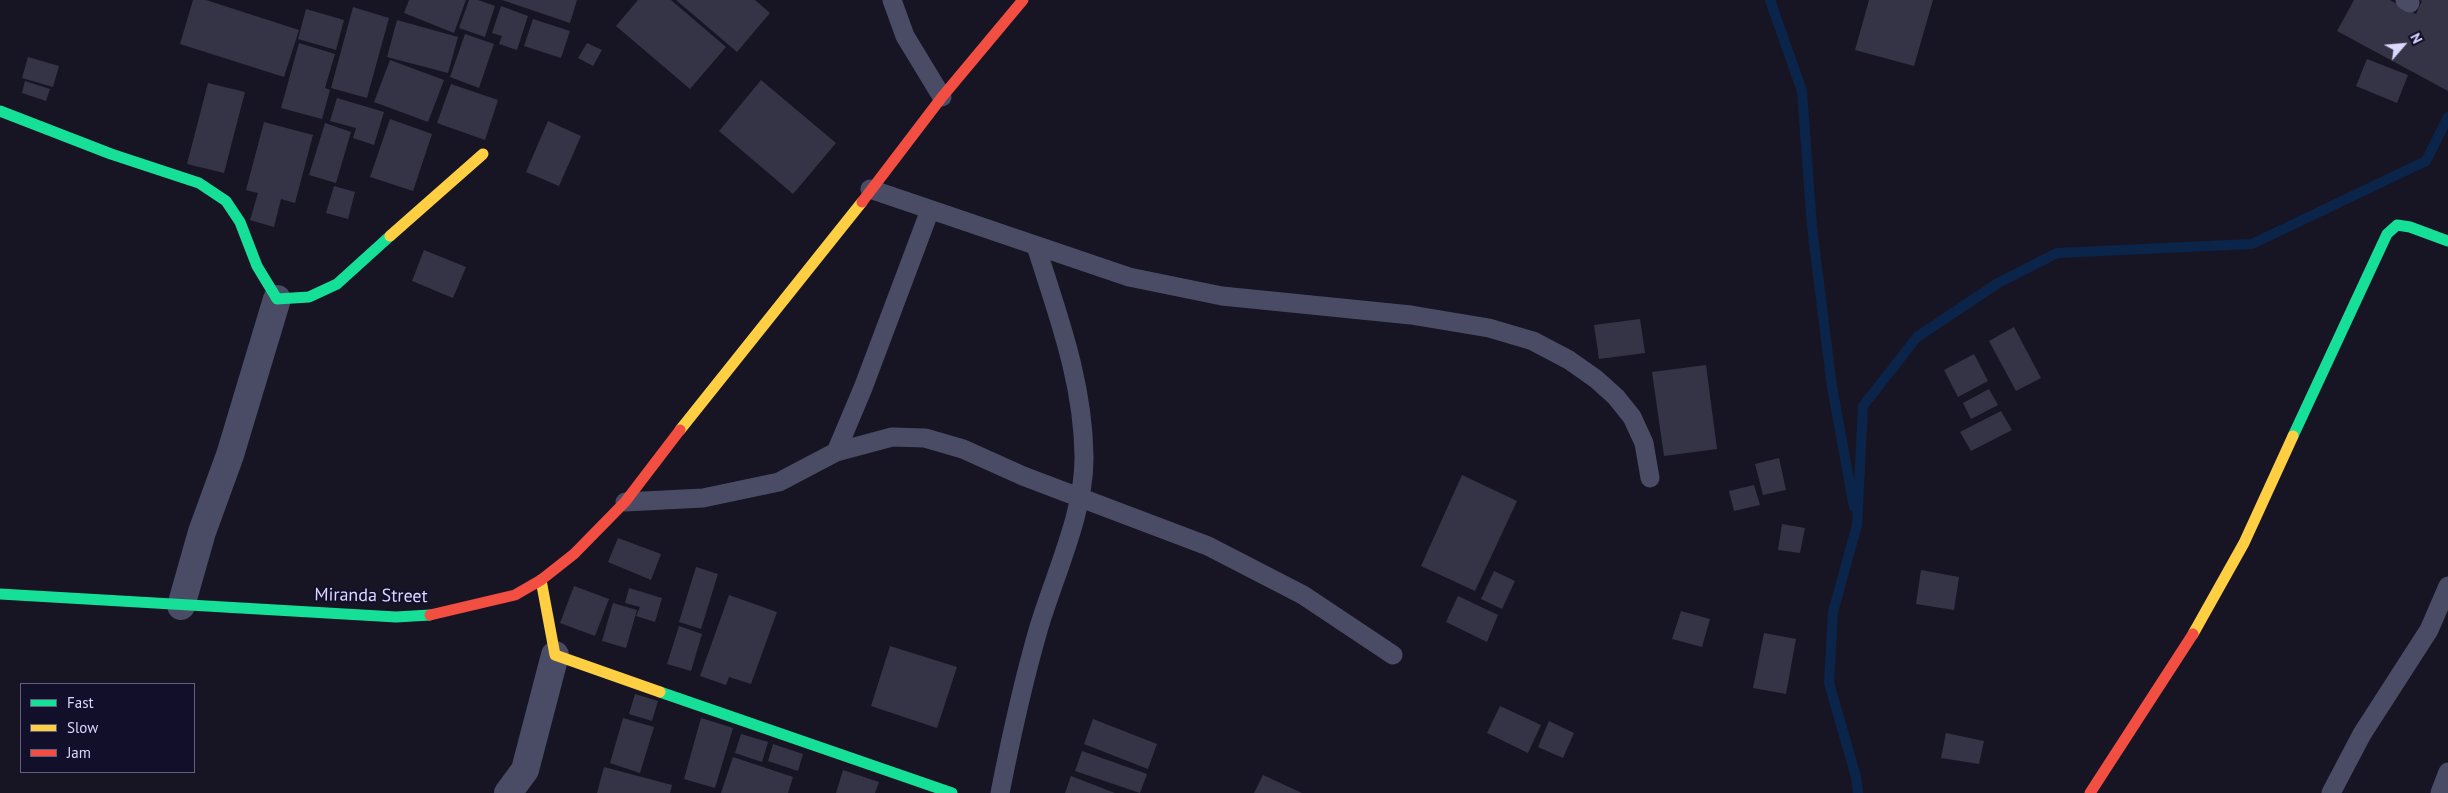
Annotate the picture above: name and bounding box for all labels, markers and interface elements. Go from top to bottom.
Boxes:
north arrow [2378,20,2428,70]
text: N [2406,30,2426,46]
street label: Miranda Street [314,584,428,608]
legend [20,683,195,773]
text: Fast [67,693,94,712]
text: Slow [67,718,98,737]
text: Jam [67,743,91,762]

